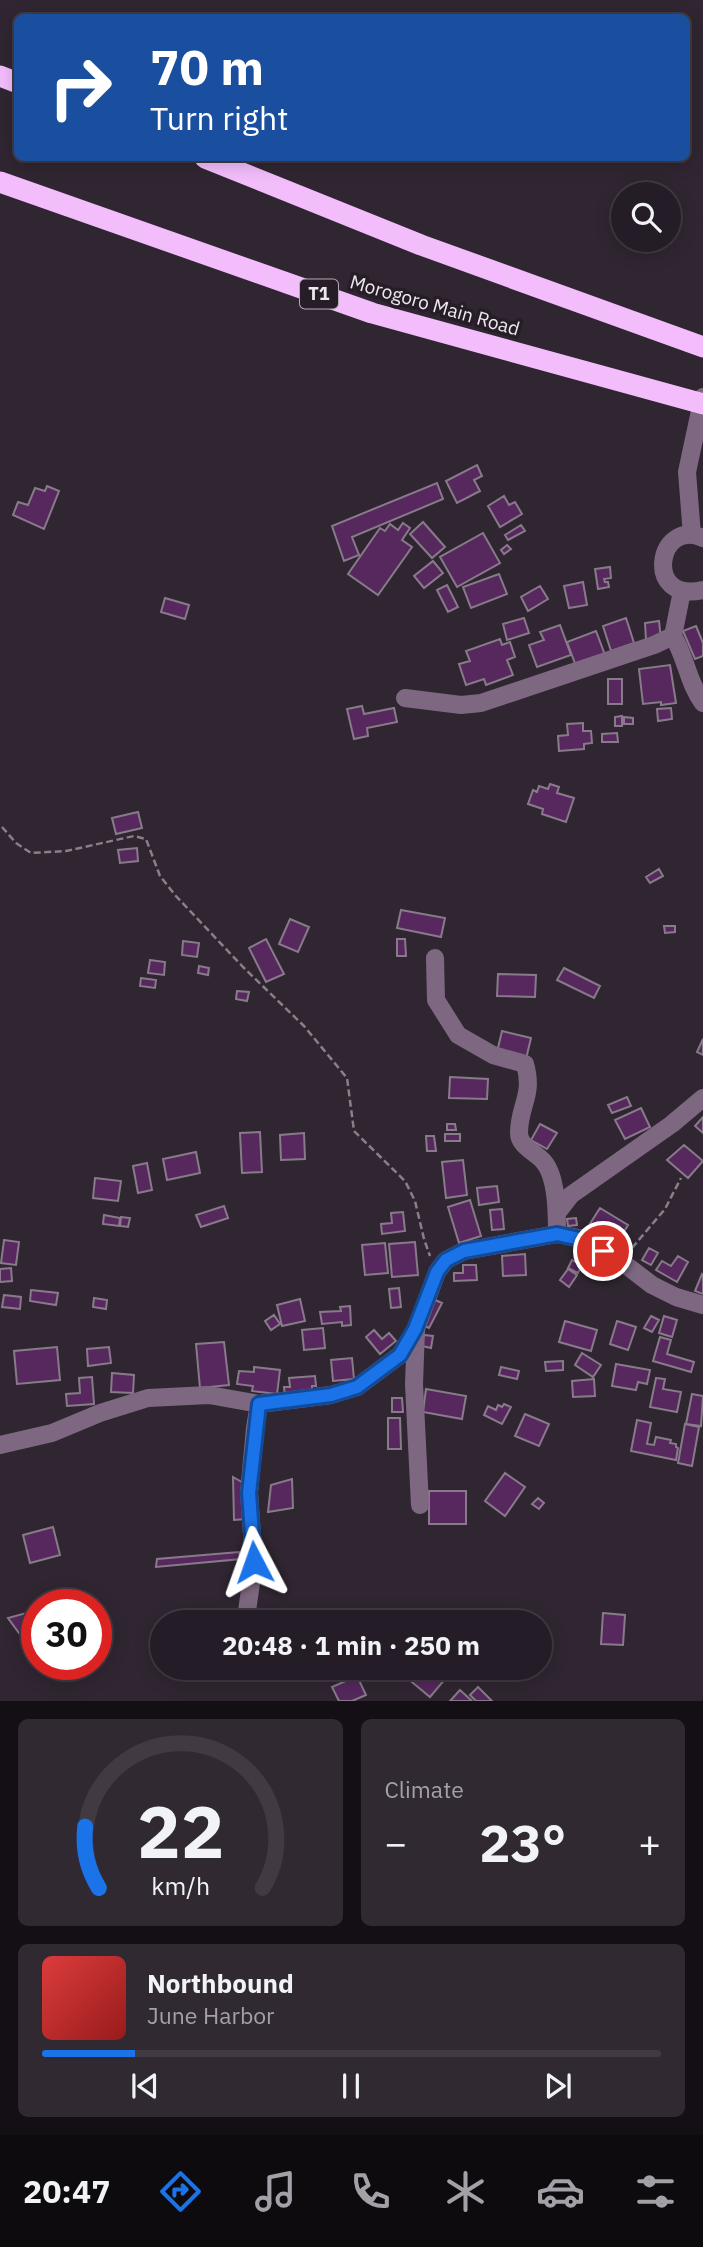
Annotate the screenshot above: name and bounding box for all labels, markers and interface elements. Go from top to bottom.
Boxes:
text: 70 m [150,35,264,98]
icon: right [35,42,126,133]
text: Turn right [150,97,288,139]
map controls [611,182,681,252]
button: search [611,182,681,252]
street label: Morogoro Main Road [347,269,523,341]
road number: T1 [300,280,338,308]
pin [573,1221,633,1281]
icon: arrive [584,1232,622,1270]
position arrow [217,1525,291,1599]
speed limit sign: 30 [21,1589,112,1680]
text: 20:48 · 1 min · 250 m [222,1628,480,1662]
text: Climate [385,1774,464,1804]
text: 22 [137,1784,224,1879]
text: 23° [479,1809,566,1876]
text: − [385,1818,407,1867]
text: + [638,1818,661,1867]
text: km/h [151,1869,210,1902]
text: Northbound [147,1966,294,2000]
text: June Harbor [147,2000,275,2030]
icon: previous [126,2067,164,2105]
icon: pause [332,2067,370,2105]
icon: next [539,2067,577,2105]
icon: directions [156,2167,205,2216]
icon: music [251,2167,300,2216]
icon: phone [346,2167,395,2216]
icon: climate [441,2167,490,2216]
icon: car [536,2167,585,2216]
icon: filters [631,2167,680,2216]
text: 20:47 [23,2170,110,2212]

